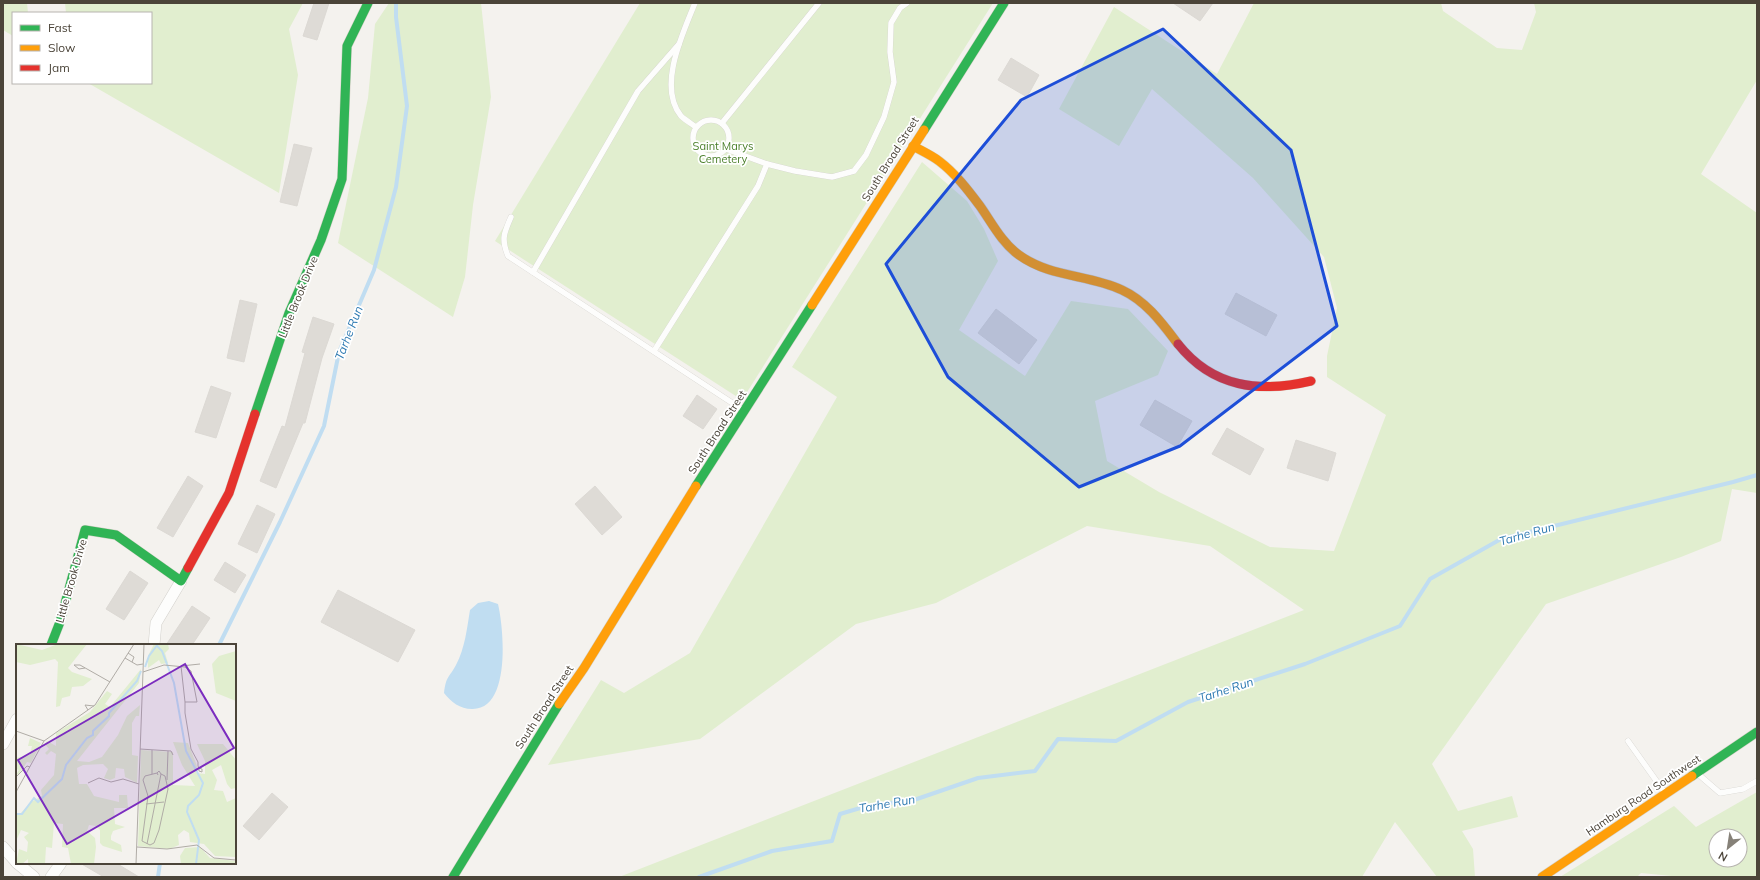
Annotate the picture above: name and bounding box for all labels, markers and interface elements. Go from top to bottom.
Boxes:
legend [12,12,152,84]
text: Fast [48,20,72,35]
text: Slow [48,40,76,55]
text: Jam [48,60,70,75]
street label: South Broad Street [858,114,922,204]
park label: Saint Marys Cemetery [693,139,753,166]
street label: Little Brook Drive [275,254,321,340]
water label: Tarhe Run [331,304,366,362]
street label: South Broad Street [685,387,749,476]
water label: Tarhe Run [1497,518,1556,549]
street label: Little Brook Drive [52,537,90,625]
inset map [16,644,236,864]
street label: South Broad Street [512,662,576,751]
water label: Tarhe Run [1196,674,1255,705]
street label: Hamburg Road Southwest [1583,751,1703,839]
water label: Tarhe Run [858,791,916,816]
north arrow [1708,828,1748,868]
text: N [1716,849,1730,865]

